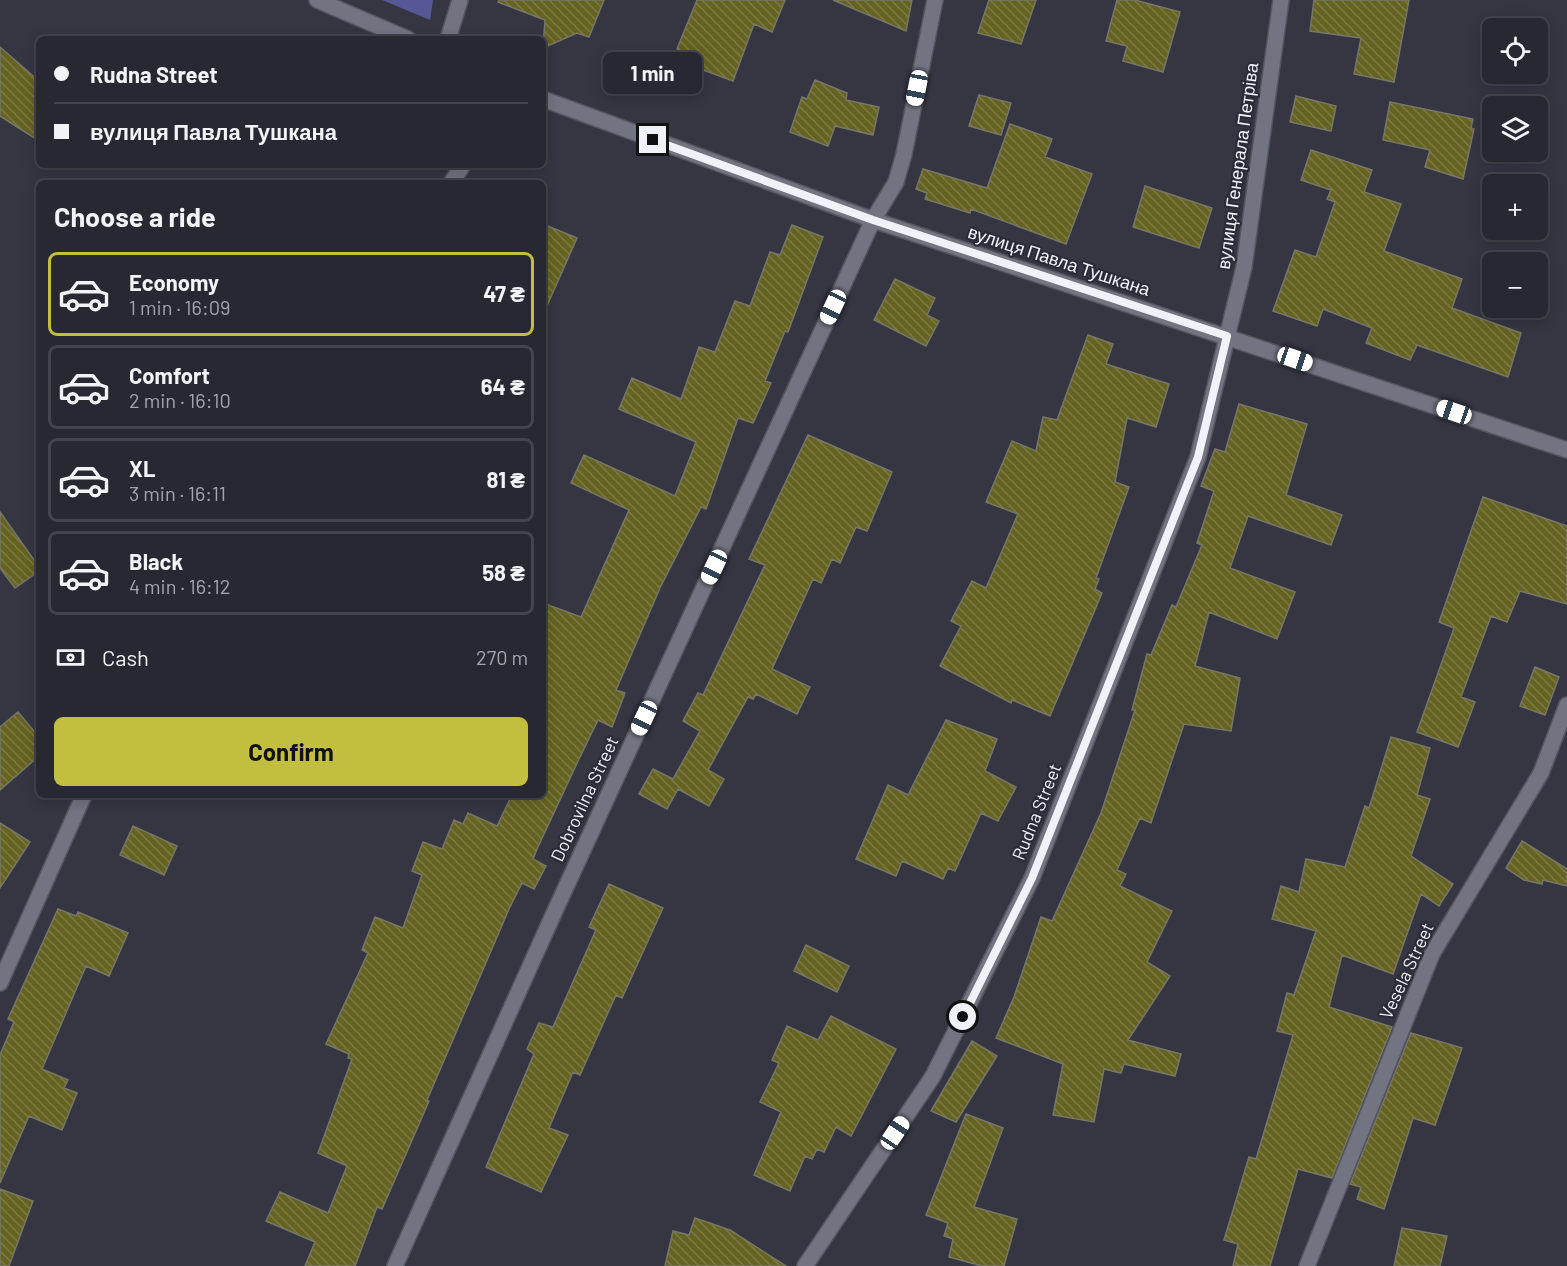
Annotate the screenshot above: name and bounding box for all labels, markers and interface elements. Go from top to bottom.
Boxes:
map controls [1482,18,1548,318]
button: locate [1482,18,1548,84]
callout: 1 min [604,53,702,95]
street label: вулиця Генерала Петріва [1212,60,1263,271]
text: Rudna Street [90,61,218,87]
text: 1 min [631,61,674,85]
car [905,69,929,107]
button: layers [1482,96,1548,162]
text: вулиця Павла Тушкана [90,118,337,144]
route end [639,126,666,153]
button: + [1482,174,1548,240]
text: Choose a ride [54,200,216,232]
street label: вулиця Павла Тушкана [966,220,1154,300]
button: − [1482,252,1548,318]
icon: car [57,267,111,321]
text: Economy [129,269,219,295]
text: 47 ₴ [483,280,525,306]
car [817,287,849,327]
text: 1 min · 16:09 [129,295,230,319]
car [1275,345,1315,373]
icon: car [57,360,111,414]
text: Comfort [129,362,210,388]
text: 64 ₴ [481,373,525,399]
text: 2 min · 16:10 [129,388,231,412]
car [1434,398,1474,426]
icon: car [57,453,111,507]
text: XL [129,455,155,481]
text: 81 ₴ [486,466,525,492]
text: 3 min · 16:11 [129,481,226,505]
icon: car [57,546,111,600]
car [698,547,730,587]
text: Black [129,548,183,574]
text: 58 ₴ [482,559,525,585]
text: 4 min · 16:12 [129,574,230,598]
icon: cash [54,641,87,674]
text: Cash [102,644,149,670]
text: 270 m [476,645,528,669]
car [628,698,660,738]
button: Confirm [54,717,528,786]
street label: Dobrovilna Street [545,732,623,865]
street label: Rudna Street [1007,760,1065,863]
street label: Vesela Street [1374,919,1438,1022]
route start [949,1003,976,1030]
car [877,1113,913,1153]

